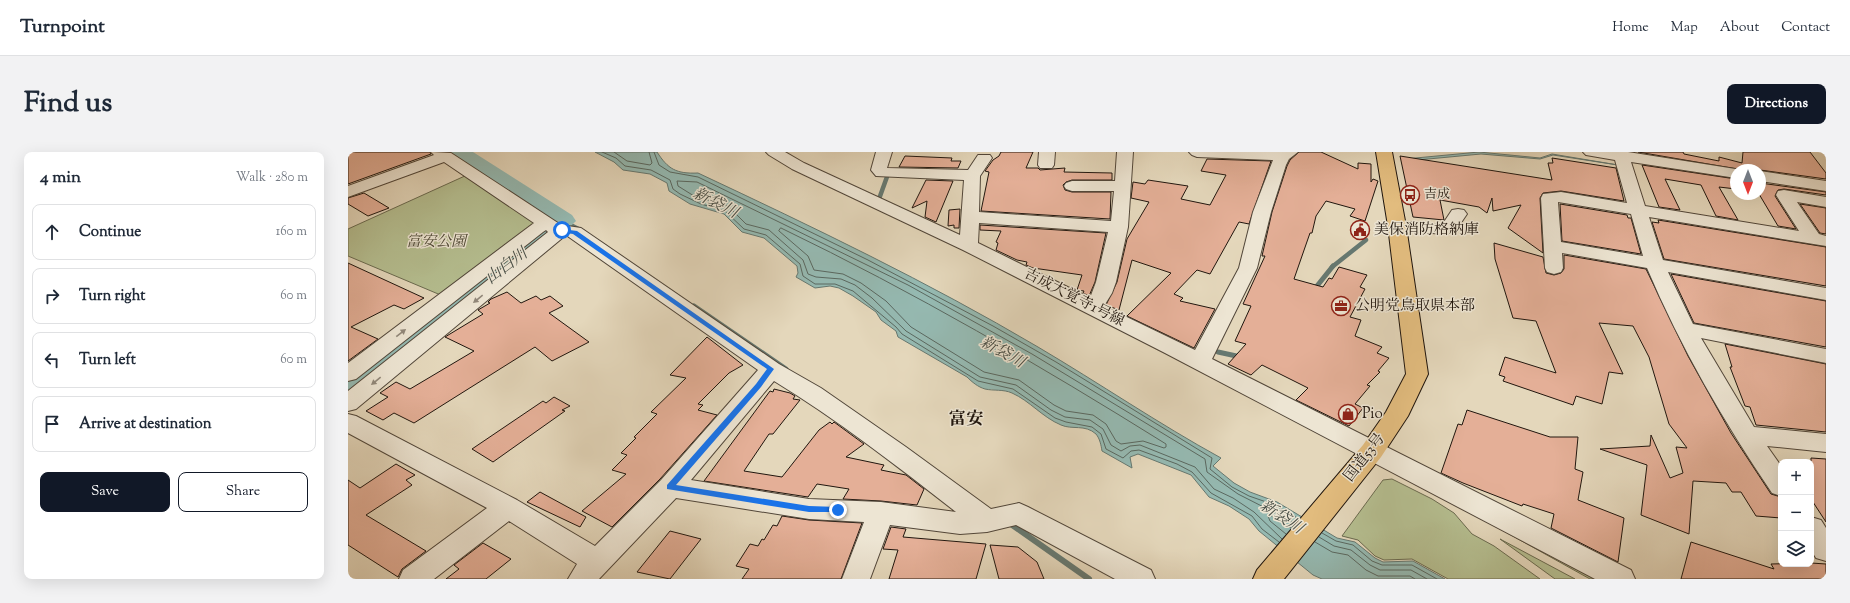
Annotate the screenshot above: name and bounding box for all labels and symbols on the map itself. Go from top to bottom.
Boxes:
north arrow [1730,164,1766,200]
water label: 新袋川 [688,183,743,226]
bus stop icon: 吉成 [1399,184,1421,206]
place label: 吉成 [1424,186,1450,204]
public building icon: 美保消防格納庫 [1349,219,1371,241]
place label: 美保消防格納庫 [1374,220,1479,241]
route start [553,221,571,239]
park label: 富安公園 [406,232,469,253]
water label: 山白川 [481,242,535,291]
street label: 吉成大覚寺1号線 [1020,264,1128,332]
one-way arrow [472,295,483,304]
office icon: 公明党鳥取県本部 [1330,295,1352,317]
place label: 公明党鳥取県本部 [1355,296,1475,317]
one-way arrow [396,330,406,338]
water label: 新袋川 [975,331,1030,376]
one-way arrow [371,376,382,385]
shop icon: Pio [1337,403,1359,425]
place label: Pio [1362,404,1383,425]
district label: 富安 [949,408,983,432]
street label: 国道53号 [1339,429,1391,487]
water label: 新袋川 [1255,495,1309,542]
route end [829,501,847,519]

